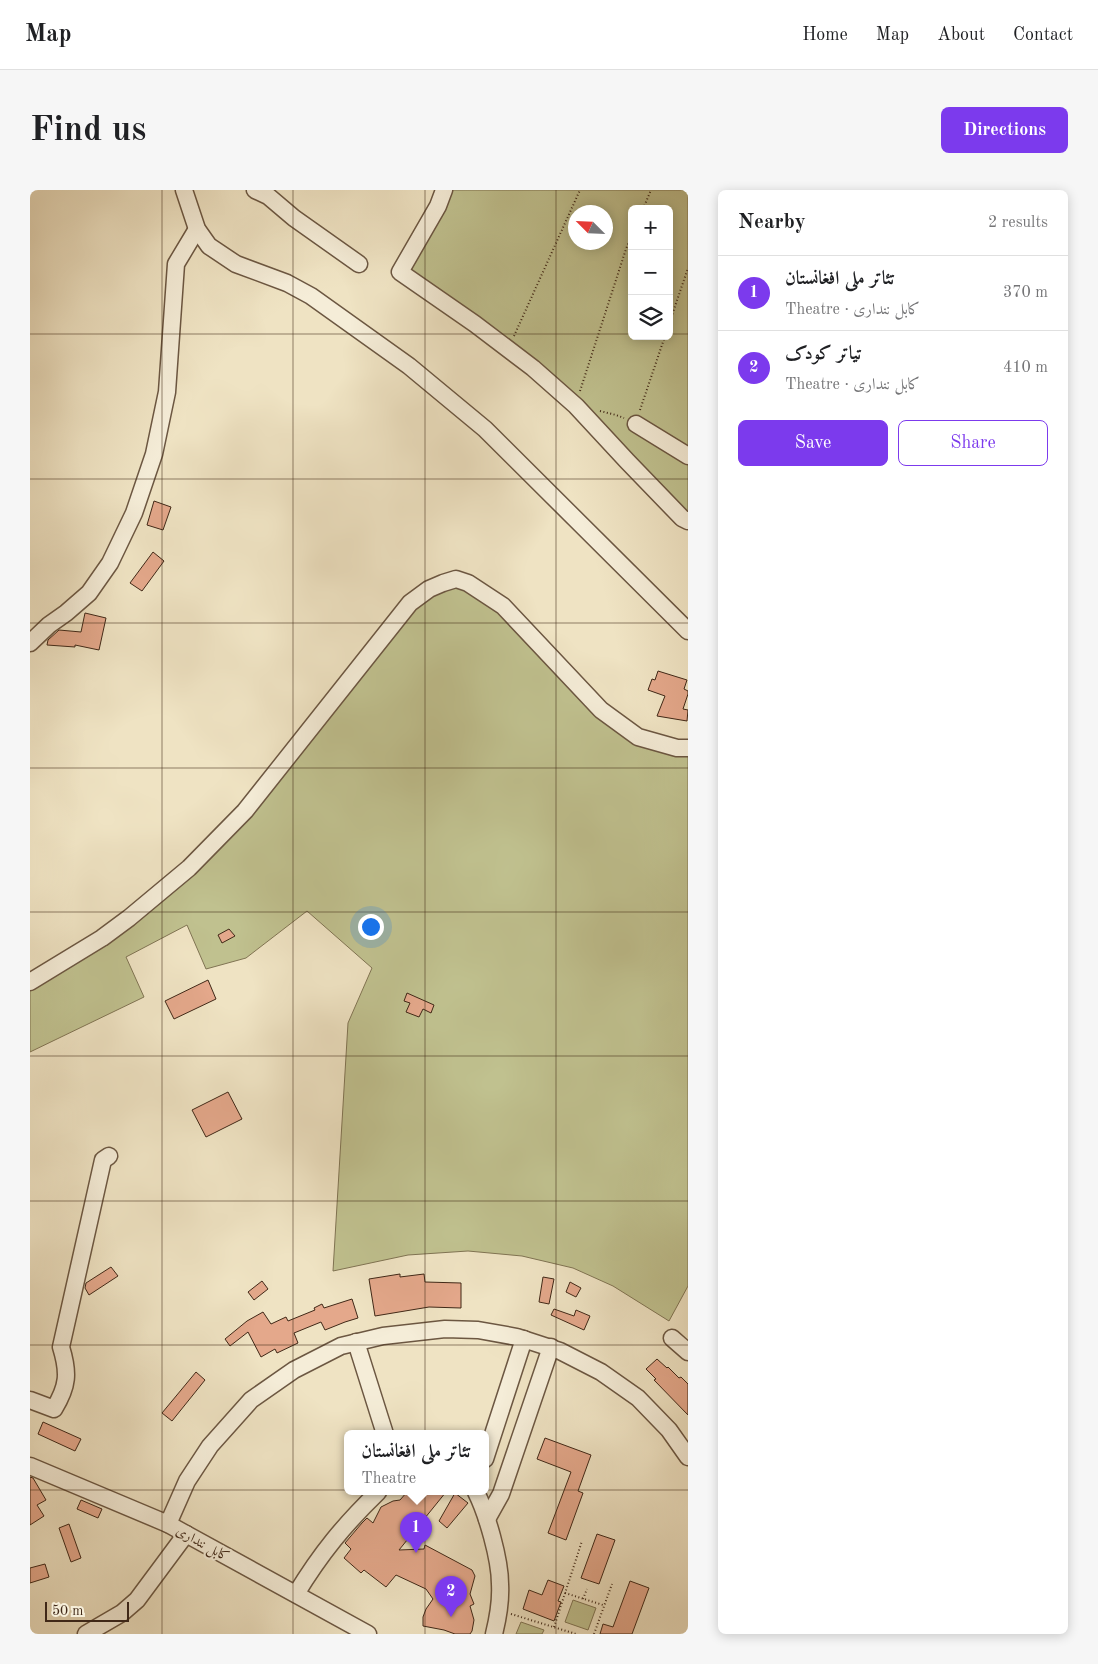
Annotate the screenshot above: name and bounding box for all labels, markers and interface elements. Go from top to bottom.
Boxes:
text: Map [25,23,72,47]
text: Home [802,26,848,44]
text: Map [876,26,909,44]
text: About [937,26,985,44]
text: Contact [1013,26,1073,44]
button: Directions [941,107,1068,153]
text: Find us [30,113,146,148]
north arrow [568,205,613,250]
map controls [628,205,673,340]
button: + [628,205,673,250]
text: Nearby [738,212,806,233]
text: 2 results [988,215,1048,231]
button: − [628,250,673,295]
text: تئاتر ملی افغانستان [785,270,895,289]
text: 1 [749,285,759,301]
text: 370 m [1003,285,1048,301]
button: layers [628,295,673,340]
text: Theatre · کابل ننداری [785,302,920,318]
text: تیاتر کودک [785,345,862,364]
text: 2 [749,360,759,376]
text: 410 m [1003,360,1048,376]
text: Theatre · کابل ننداری [785,377,920,393]
button: Save [738,420,888,466]
button: Share [898,420,1048,466]
your location [358,914,384,940]
popup [344,1430,489,1495]
text: تئاتر ملی افغانستان [361,1443,472,1462]
text: Theatre [361,1471,416,1487]
pin: 1 [400,1512,432,1553]
street label: کابل ننداری [172,1523,232,1567]
pin: 2 [435,1576,467,1617]
scale bar [45,1599,129,1622]
text: 50 m [52,1604,83,1618]

